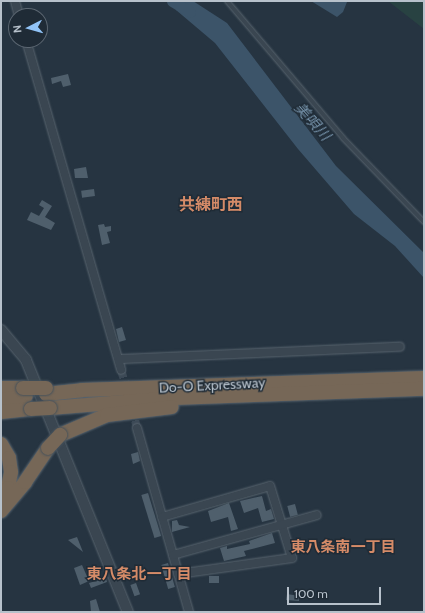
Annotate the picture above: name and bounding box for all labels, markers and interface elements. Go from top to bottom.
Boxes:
north arrow [8,8,48,48]
text: N [10,25,24,34]
water label: 美唄川 [290,99,334,145]
district label: 共練町西 [179,195,243,215]
street label: Do-O Expressway [158,374,266,396]
district label: 東八条南一丁目 [291,539,395,557]
district label: 東八条北一丁目 [87,566,191,584]
scale bar [289,579,383,605]
text: 100 m [294,586,328,601]

